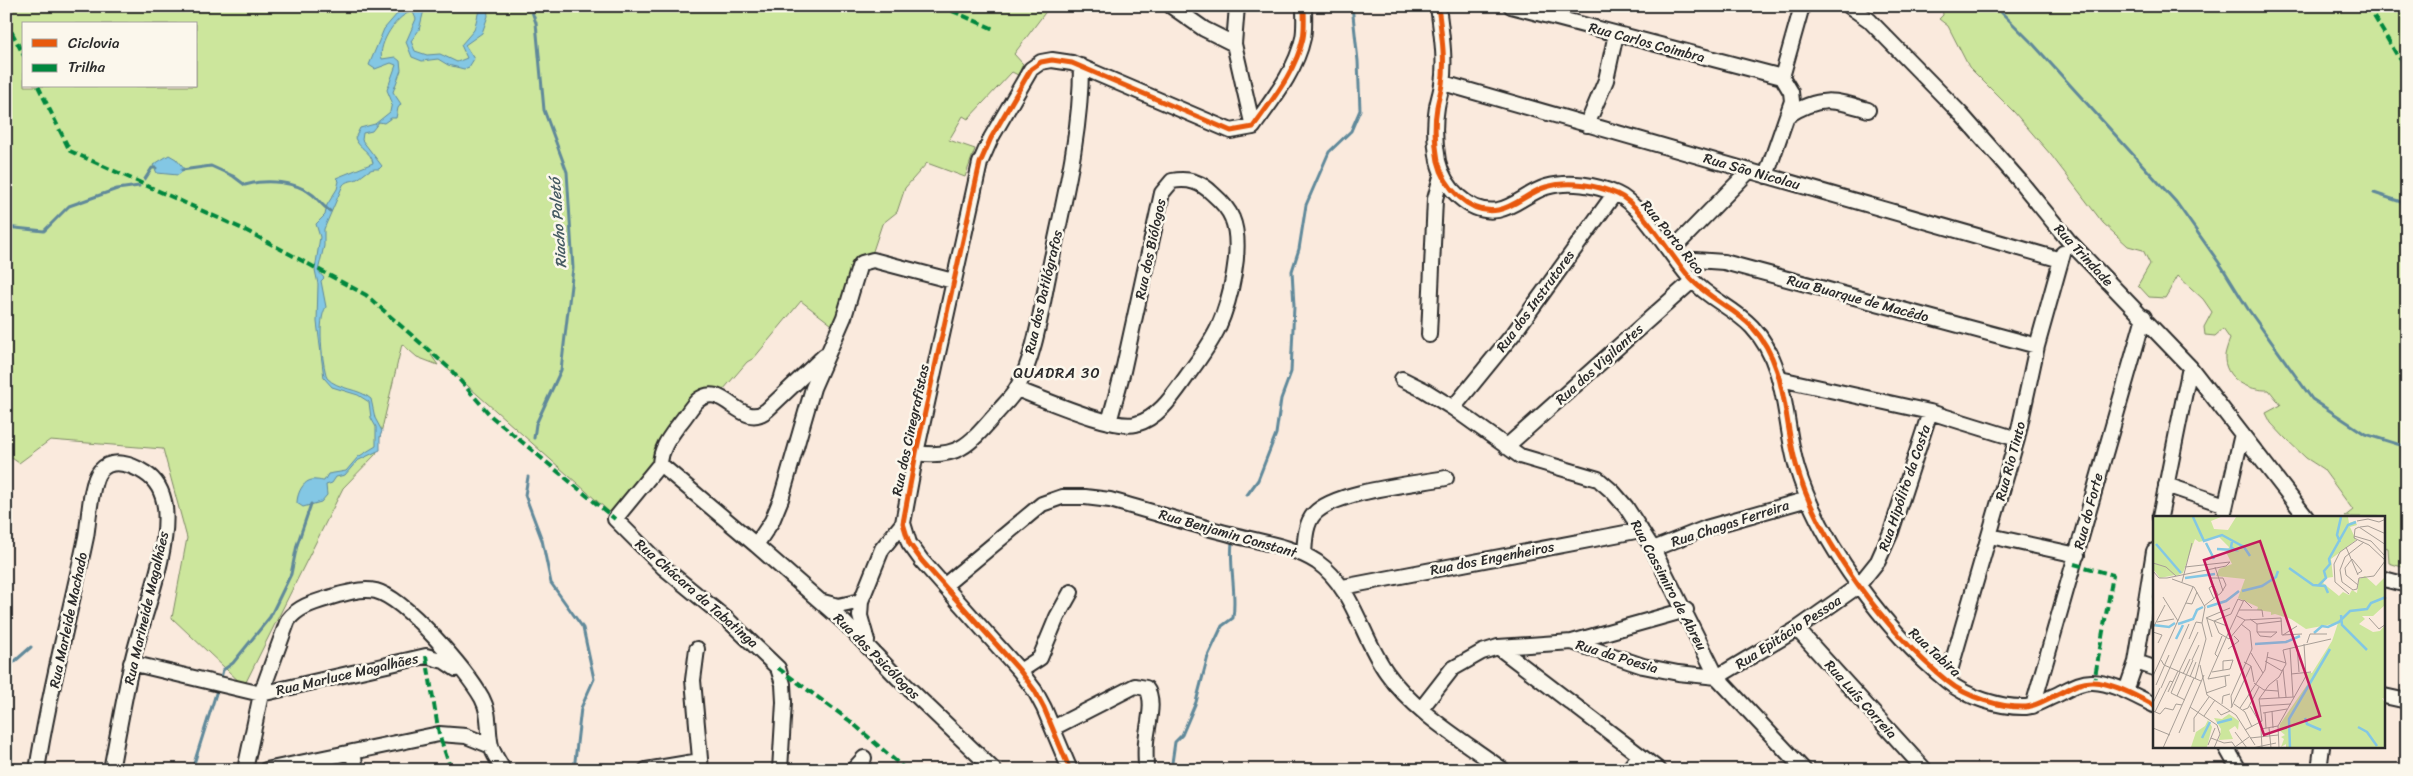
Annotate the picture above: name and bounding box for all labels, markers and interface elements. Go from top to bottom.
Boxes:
street label: Rua Carlos Coimbra [1586,15,1708,70]
legend [22,22,198,88]
text: Ciclovia [68,30,120,56]
text: Trilha [68,54,105,80]
street label: Rua São Nicolau [1701,146,1804,197]
water label: Riacho Paletó [542,174,574,269]
street label: Rua Porto Rico [1634,194,1711,280]
street label: Rua dos Biólogos [1128,196,1173,302]
street label: Rua Trindade [2048,218,2120,293]
street label: Rua dos Datilógrafos [1017,227,1070,357]
street label: Rua dos Instrutores [1490,245,1581,358]
street label: Rua Buarque de Macêdo [1784,268,1932,329]
street label: Rua dos Vigilantes [1549,317,1650,411]
district label: QUADRA 30 [1013,360,1101,386]
street label: Rua dos Cinegrafistas [884,361,937,498]
street label: Rua Rio Tinto [1988,419,2033,504]
street label: Rua Hipólito da Costa [1871,421,1938,555]
street label: Rua do Forte [2066,470,2111,552]
street label: Rua Chagas Ferreira [1668,492,1793,554]
street label: Rua Benjamin Constant [1156,502,1301,566]
street label: Rua Cassimiro de Abreu [1623,515,1714,656]
inset map [2153,516,2386,748]
street label: Rua Marineide Magalhães [117,528,176,687]
street label: Rua Chácara da Tabatinga [629,532,764,654]
street label: Rua dos Engenheiros [1428,534,1557,583]
street label: Rua Marleide Machado [42,550,95,690]
street label: Rua Epitácio Pessoa [1730,588,1847,676]
street label: Rua dos Psicólogos [827,607,926,706]
street label: Rua Tabira [1903,621,1967,684]
street label: Rua da Poesia [1573,632,1661,681]
street label: Rua Marluce Magalhães [274,646,421,703]
street label: Rua Luís Correia [1818,654,1903,745]

